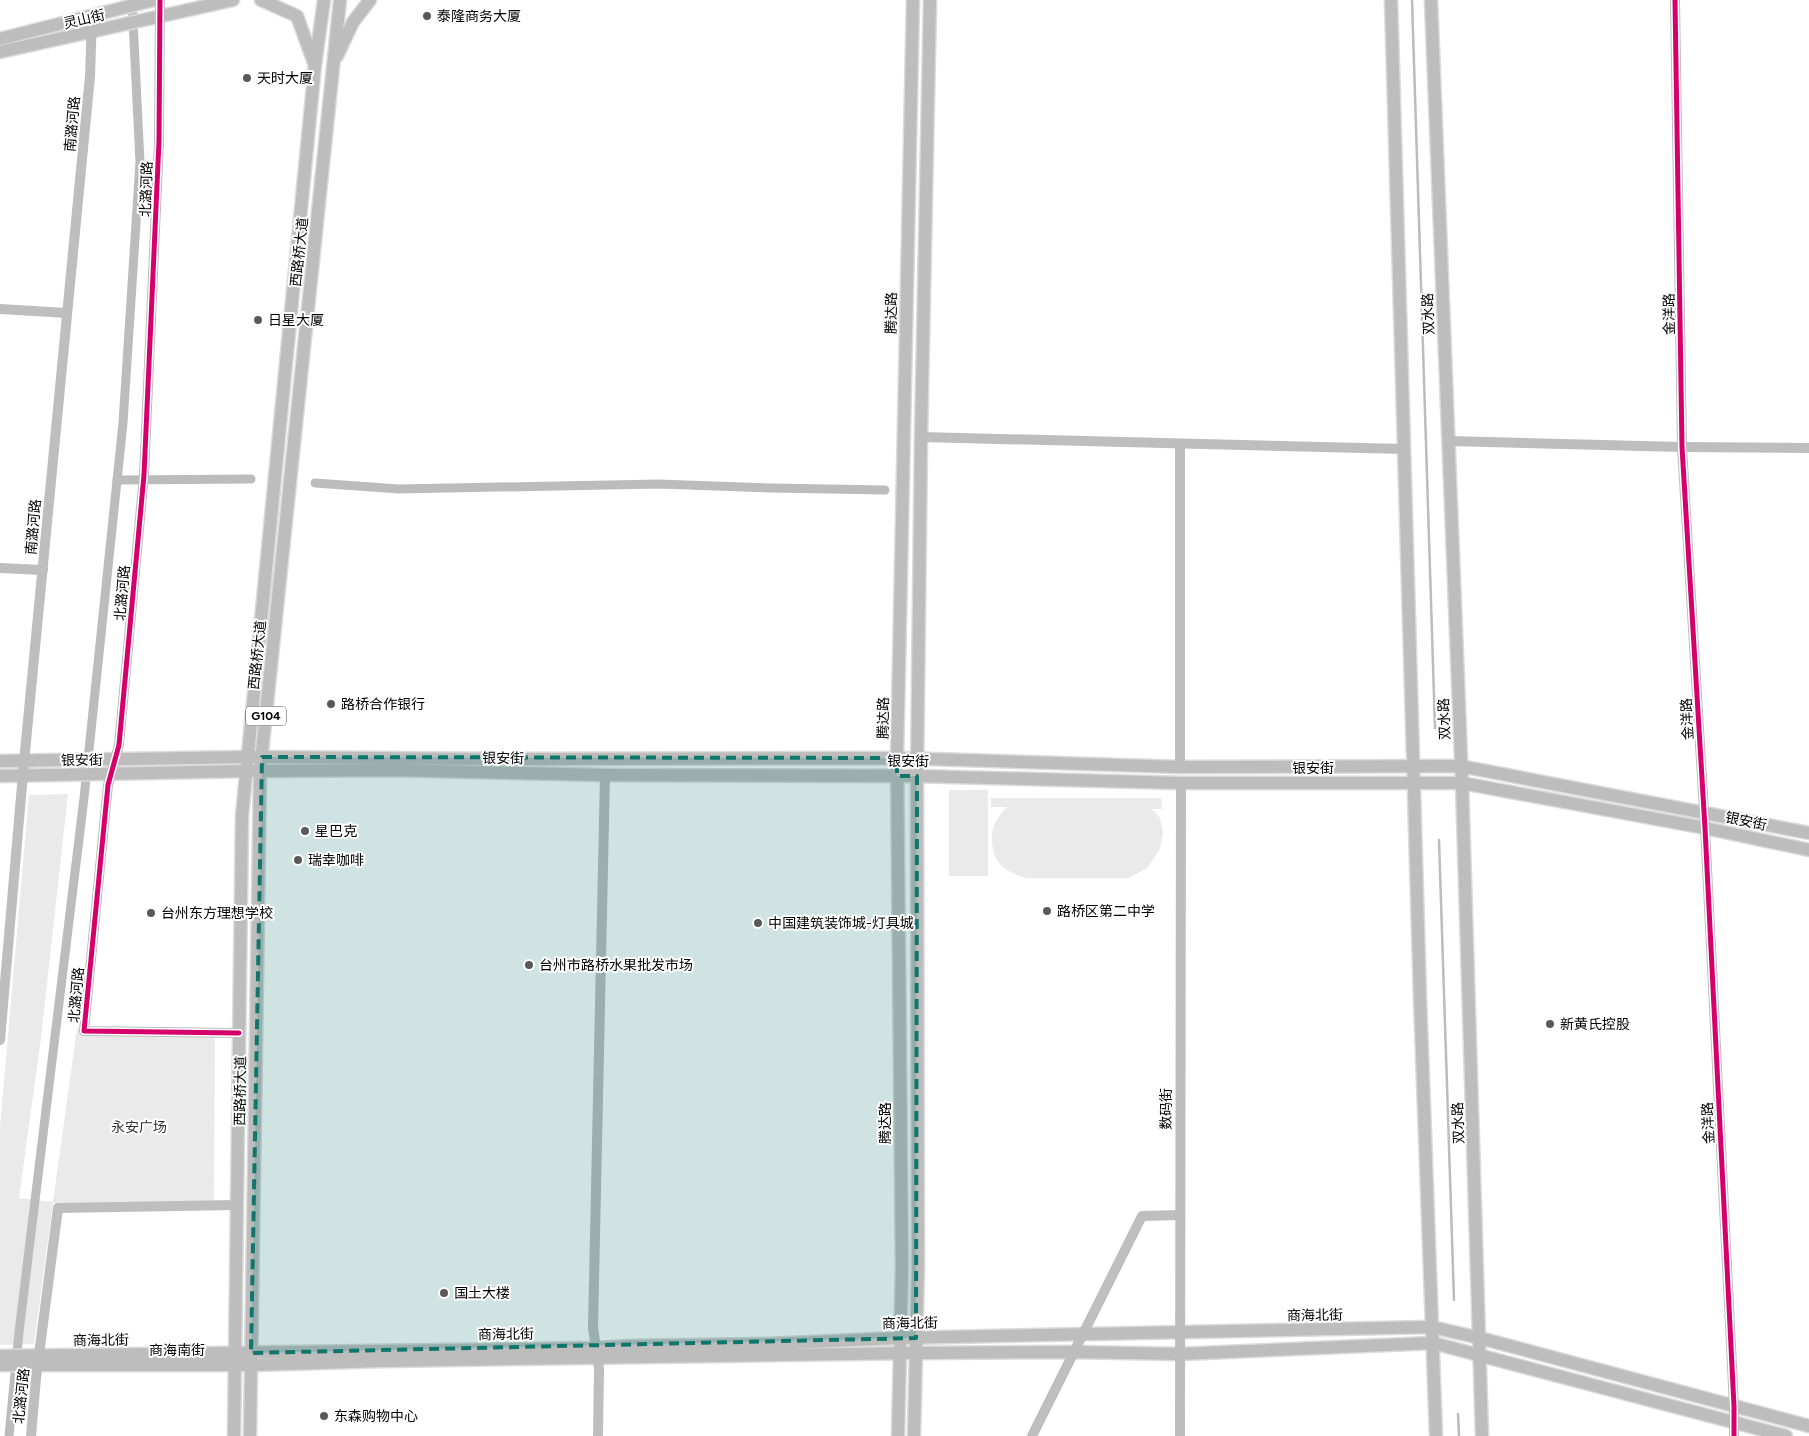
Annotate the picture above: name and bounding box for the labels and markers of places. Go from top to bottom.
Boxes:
place label: 泰隆商务大厦 [437,8,521,25]
marker: 泰隆商务大厦 [421,10,433,22]
place label: 天时大厦 [257,70,313,87]
marker: 天时大厦 [241,72,253,84]
place label: 日星大厦 [268,312,324,329]
marker: 日星大厦 [252,314,264,326]
place label: 路桥合作银行 [341,696,425,713]
marker: 路桥合作银行 [325,698,337,710]
place label: 星巴克 [315,823,357,840]
marker: 星巴克 [299,825,311,837]
place label: 瑞幸咖啡 [308,852,364,869]
marker: 瑞幸咖啡 [292,854,304,866]
place label: 路桥区第二中学 [1057,903,1155,920]
place label: 台州东方理想学校 [161,905,273,922]
marker: 路桥区第二中学 [1041,905,1053,917]
marker: 台州东方理想学校 [145,907,157,919]
place label: 中国建筑装饰城-灯具城 [768,915,914,932]
marker: 中国建筑装饰城-灯具城 [752,917,764,929]
place label: 台州市路桥水果批发市场 [539,957,693,974]
marker: 台州市路桥水果批发市场 [523,959,535,971]
place label: 新黄氏控股 [1560,1016,1630,1033]
marker: 新黄氏控股 [1544,1018,1556,1030]
place label: 国土大楼 [454,1285,510,1302]
marker: 国土大楼 [438,1287,450,1299]
place label: 东森购物中心 [334,1408,418,1425]
marker: 东森购物中心 [318,1410,330,1422]

